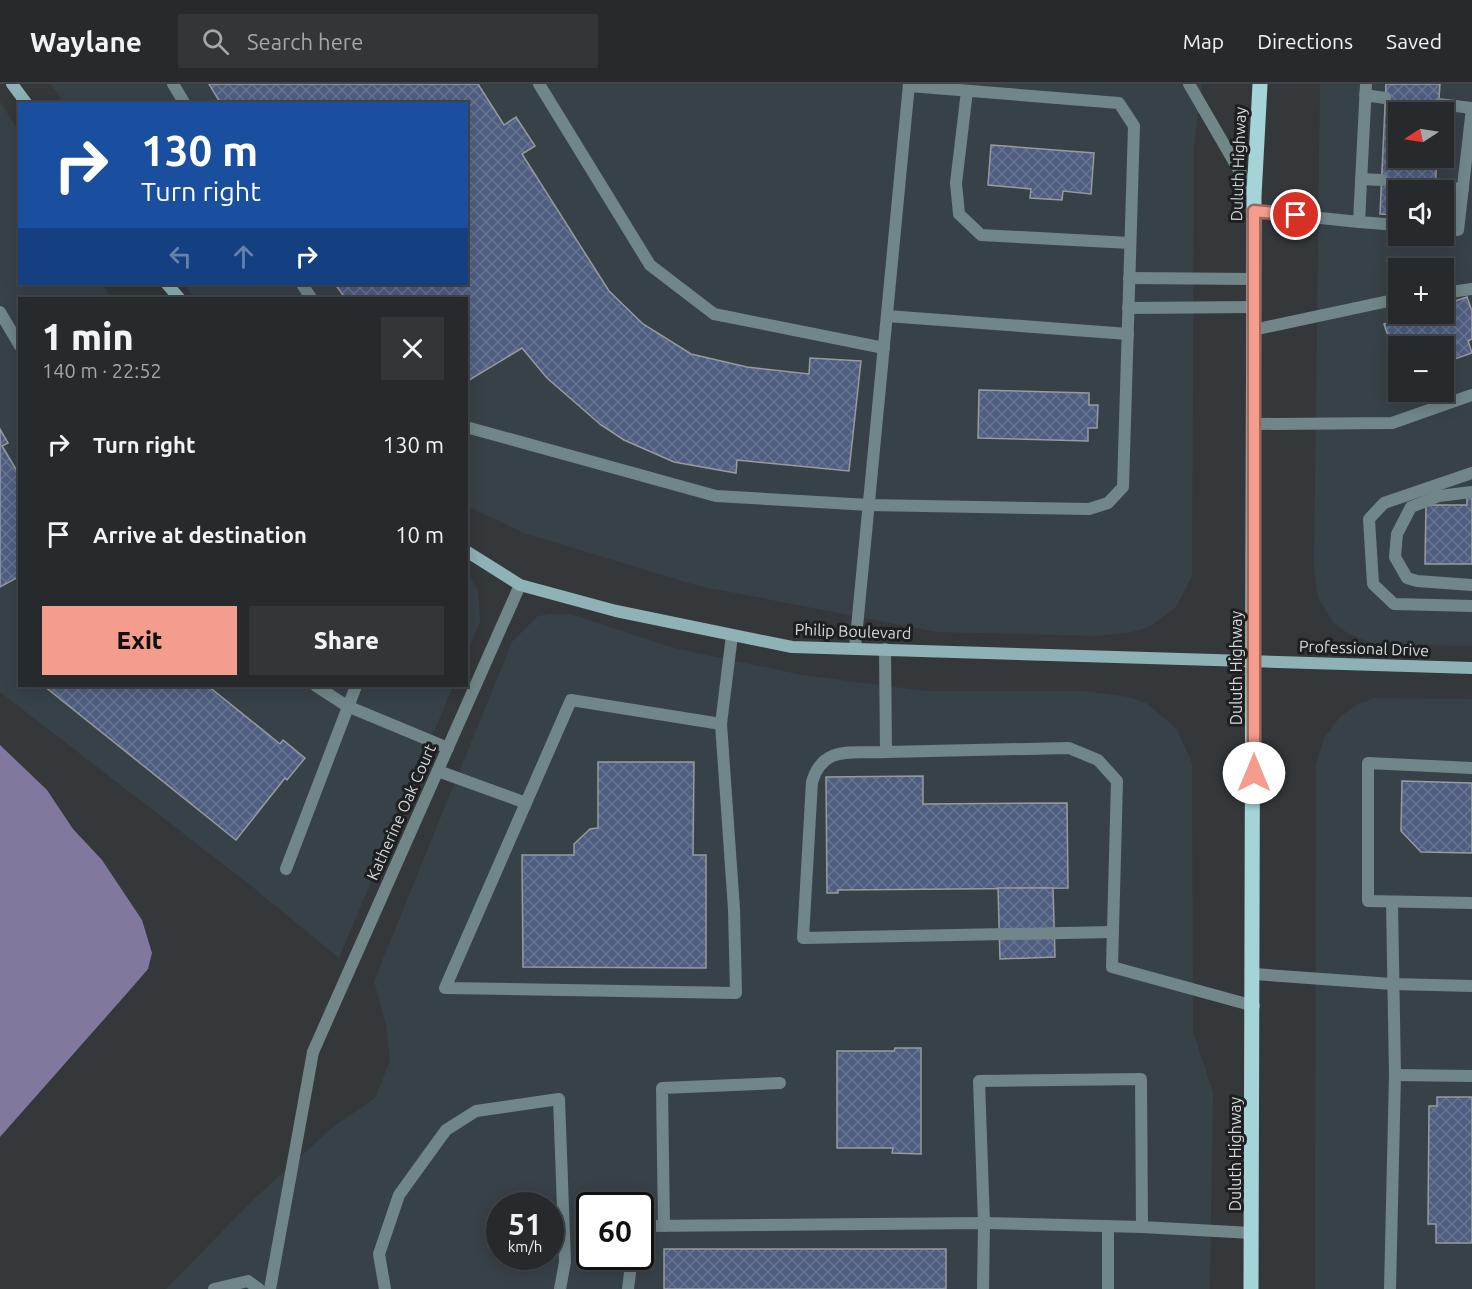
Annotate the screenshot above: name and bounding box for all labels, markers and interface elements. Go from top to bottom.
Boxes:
search box [178,14,598,68]
icon: search [199,25,232,58]
text: Waylane [30,26,142,57]
text: Search here [247,29,363,54]
text: Map [1183,29,1224,53]
text: Directions [1257,29,1353,53]
text: Saved [1386,29,1442,53]
north arrow [1388,102,1454,168]
map controls [1388,102,1454,402]
street label: Duluth Highway [1227,106,1249,222]
icon: right [42,126,120,204]
text: 130 m [141,127,258,174]
text: Turn right [141,176,261,206]
button: sound [1388,180,1454,246]
pin [1270,189,1321,240]
icon: arrive [1279,198,1312,231]
icon: left [164,240,197,273]
icon: ahead [227,240,260,273]
icon: right [290,240,323,273]
button: + [1388,258,1454,324]
text: 1 min [42,316,134,357]
button: close [381,317,444,380]
button: − [1388,336,1454,402]
text: 140 m · 22:52 [42,359,162,382]
icon: right [42,428,75,461]
text: Turn right [93,432,195,457]
text: 130 m [383,432,444,457]
icon: arrive [42,518,75,551]
text: Arrive at destination [93,522,307,547]
text: 10 m [395,522,444,547]
button: Exit [42,606,237,675]
button: Share [249,606,444,675]
street label: Duluth Highway [1227,610,1245,725]
street label: Philip Boulevard [794,620,912,642]
street label: Professional Drive [1299,637,1429,659]
street label: Katherine Oak Court [363,741,439,883]
position arrow [1222,741,1286,805]
street label: Duluth Highway [1226,1096,1244,1211]
speed limit sign: 60 [576,1192,654,1270]
text: 51 [508,1207,542,1241]
text: km/h [508,1238,542,1255]

